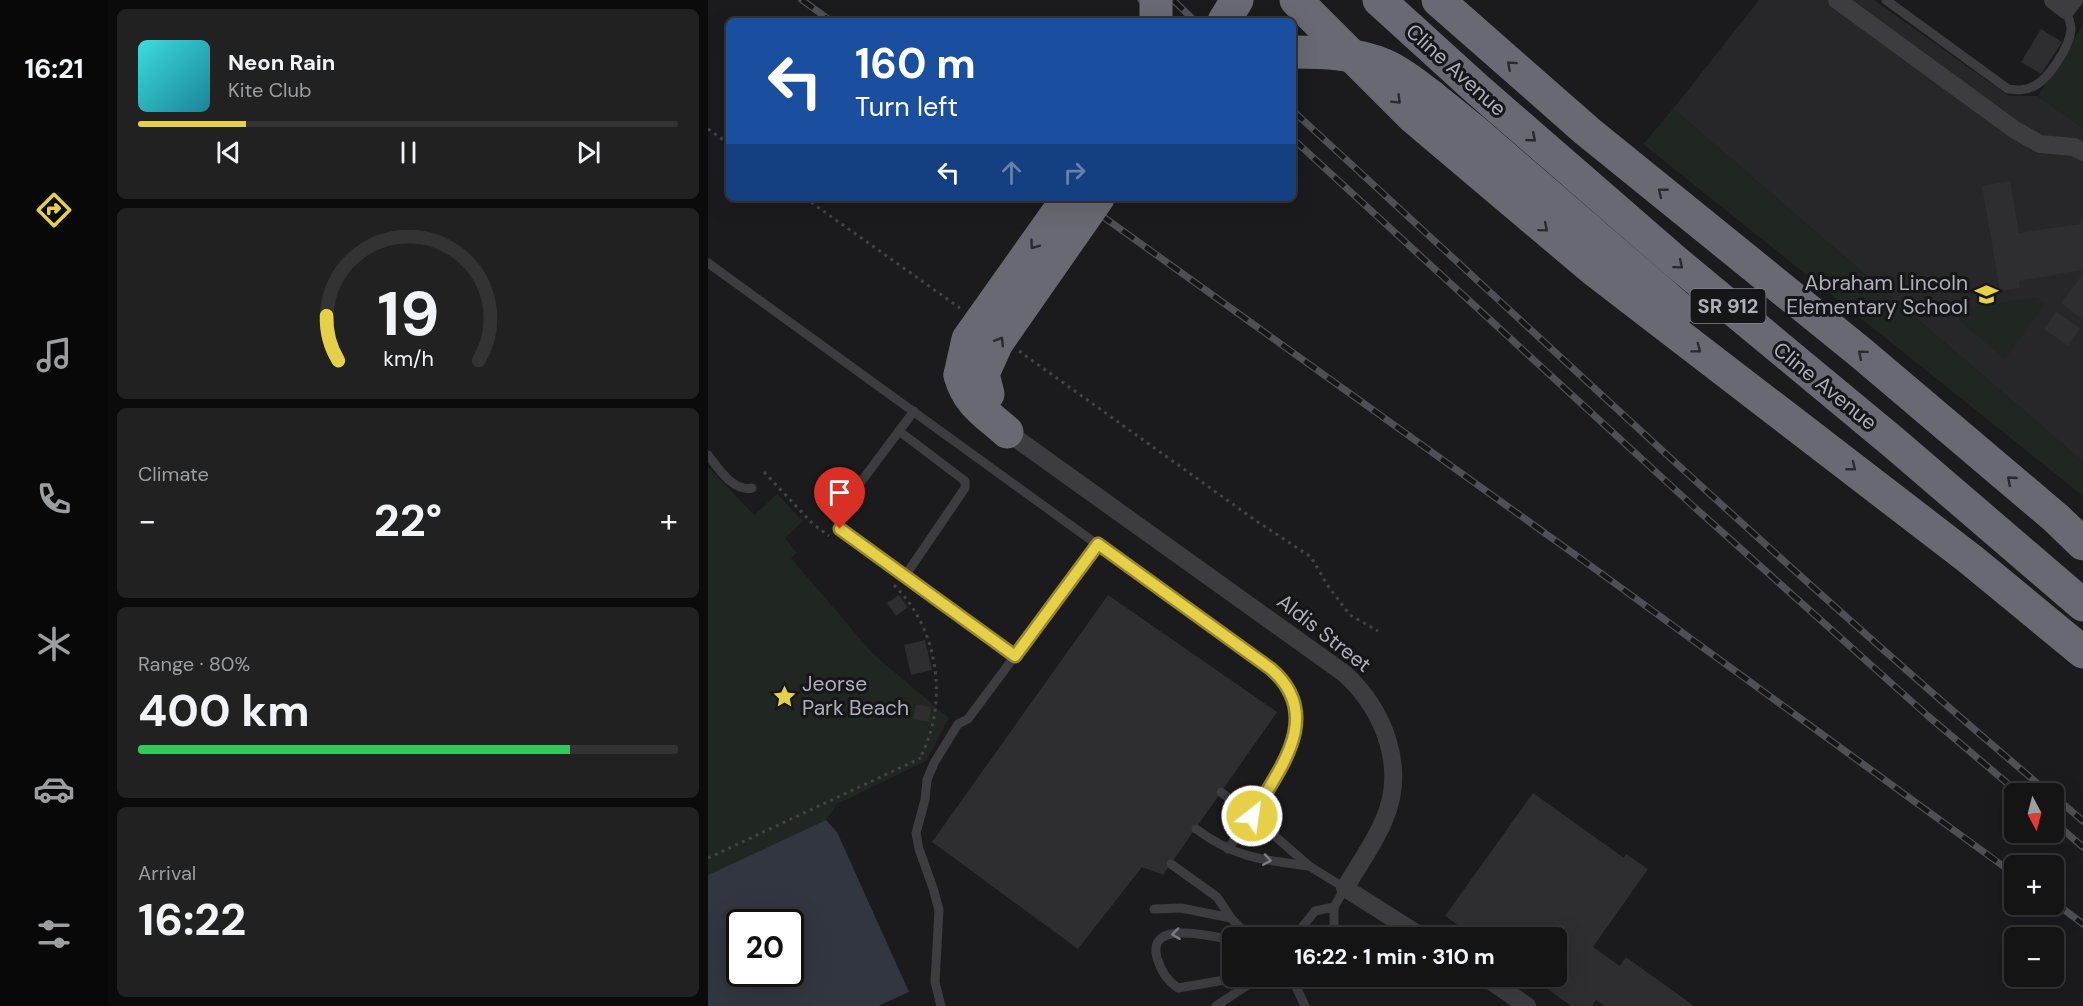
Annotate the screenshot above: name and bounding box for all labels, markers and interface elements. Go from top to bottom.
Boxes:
street label: Cline Avenue [1400,18,1512,123]
text: 160 m [855,36,976,91]
icon: left [756,42,834,120]
text: Neon Rain [228,48,335,77]
text: 16:21 [24,51,84,86]
one-way arrow [1507,61,1518,72]
text: Kite Club [228,77,312,103]
text: Turn left [855,89,958,124]
one-way arrow [1390,93,1401,104]
one-way arrow [1525,130,1536,141]
icon: previous [212,136,245,169]
icon: pause [392,136,425,169]
icon: next [572,136,605,169]
icon: left [932,156,965,189]
icon: ahead [995,156,1028,189]
icon: right [1058,156,1091,189]
one-way arrow [1658,188,1669,199]
icon: directions [33,189,75,231]
one-way arrow [1537,221,1548,232]
one-way arrow [1030,239,1041,250]
one-way arrow [1672,258,1683,269]
place label: Abraham Lincoln Elementary School [1786,269,1968,321]
text: 19 [377,273,439,354]
school or university icon: Abraham Lincoln Elementary School [1973,282,1999,308]
road number: SR 912 [1690,289,1766,323]
icon: music [33,334,75,376]
one-way arrow [993,336,1004,347]
street label: Cline Avenue [1767,336,1883,436]
one-way arrow [1691,342,1702,353]
text: km/h [383,345,433,373]
one-way arrow [1858,350,1869,361]
one-way arrow [1846,460,1857,471]
text: Climate [138,461,209,487]
pin [814,467,865,529]
icon: arrive [823,476,856,509]
one-way arrow [2007,476,2018,487]
icon: phone [33,478,75,520]
text: 22° [374,491,442,550]
text: − [138,499,156,542]
text: + [660,499,678,542]
street label: Aldis Street [1271,587,1377,679]
icon: climate [33,623,75,665]
text: Range · 80% [138,651,250,677]
place label: Jeorse Park Beach [802,670,909,722]
text: 400 km [138,681,310,740]
place icon: Jeorse Park Beach [771,683,797,709]
icon: car [33,768,75,810]
north arrow [2004,783,2064,843]
map controls [2004,783,2064,987]
position arrow [1220,784,1284,848]
one-way arrow [1263,854,1272,866]
button: + [2004,855,2064,915]
text: Arrival [138,860,196,886]
text: 16:22 [138,890,246,949]
speed limit sign: 20 [726,909,804,987]
icon: filters [33,913,75,955]
one-way arrow [1172,927,1181,940]
button: − [2004,927,2064,987]
text: 16:22 · 1 min · 310 m [1294,942,1495,971]

